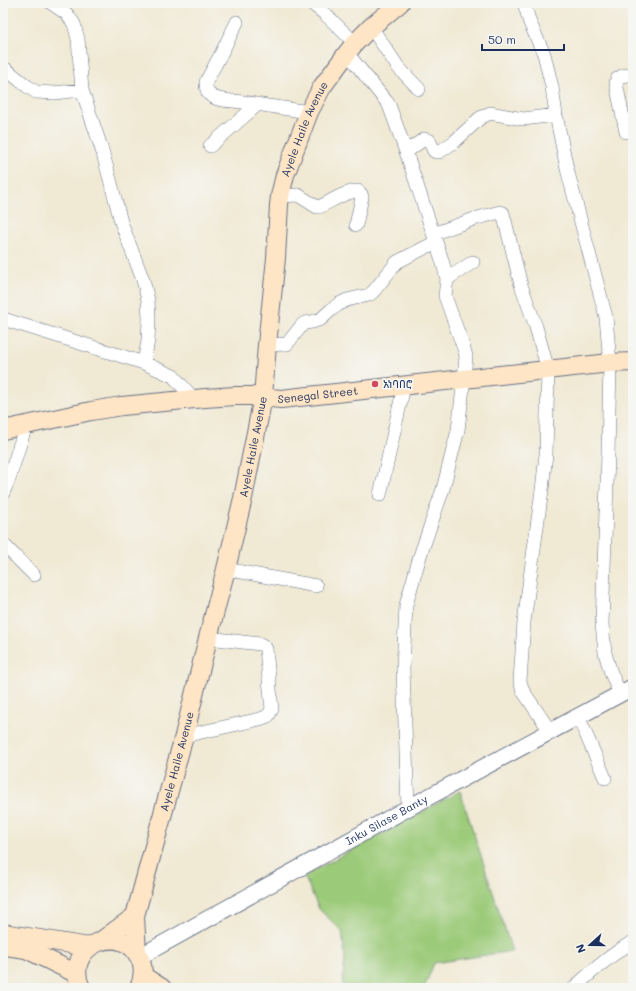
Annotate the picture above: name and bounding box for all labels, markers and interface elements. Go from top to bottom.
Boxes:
scale bar [482,26,564,52]
text: 50 m [488,31,516,47]
street label: Ayele Haile Avenue [277,78,331,179]
place label: አነባበሮ [383,376,413,391]
marker: አነባበሮ [370,379,380,389]
street label: Senegal Street [277,383,359,406]
street label: Ayele Haile Avenue [235,395,270,498]
street label: Ayele Haile Avenue [156,710,197,813]
street label: Inku Silase Banty [343,791,430,848]
north arrow [570,925,610,965]
text: N [572,942,589,955]

